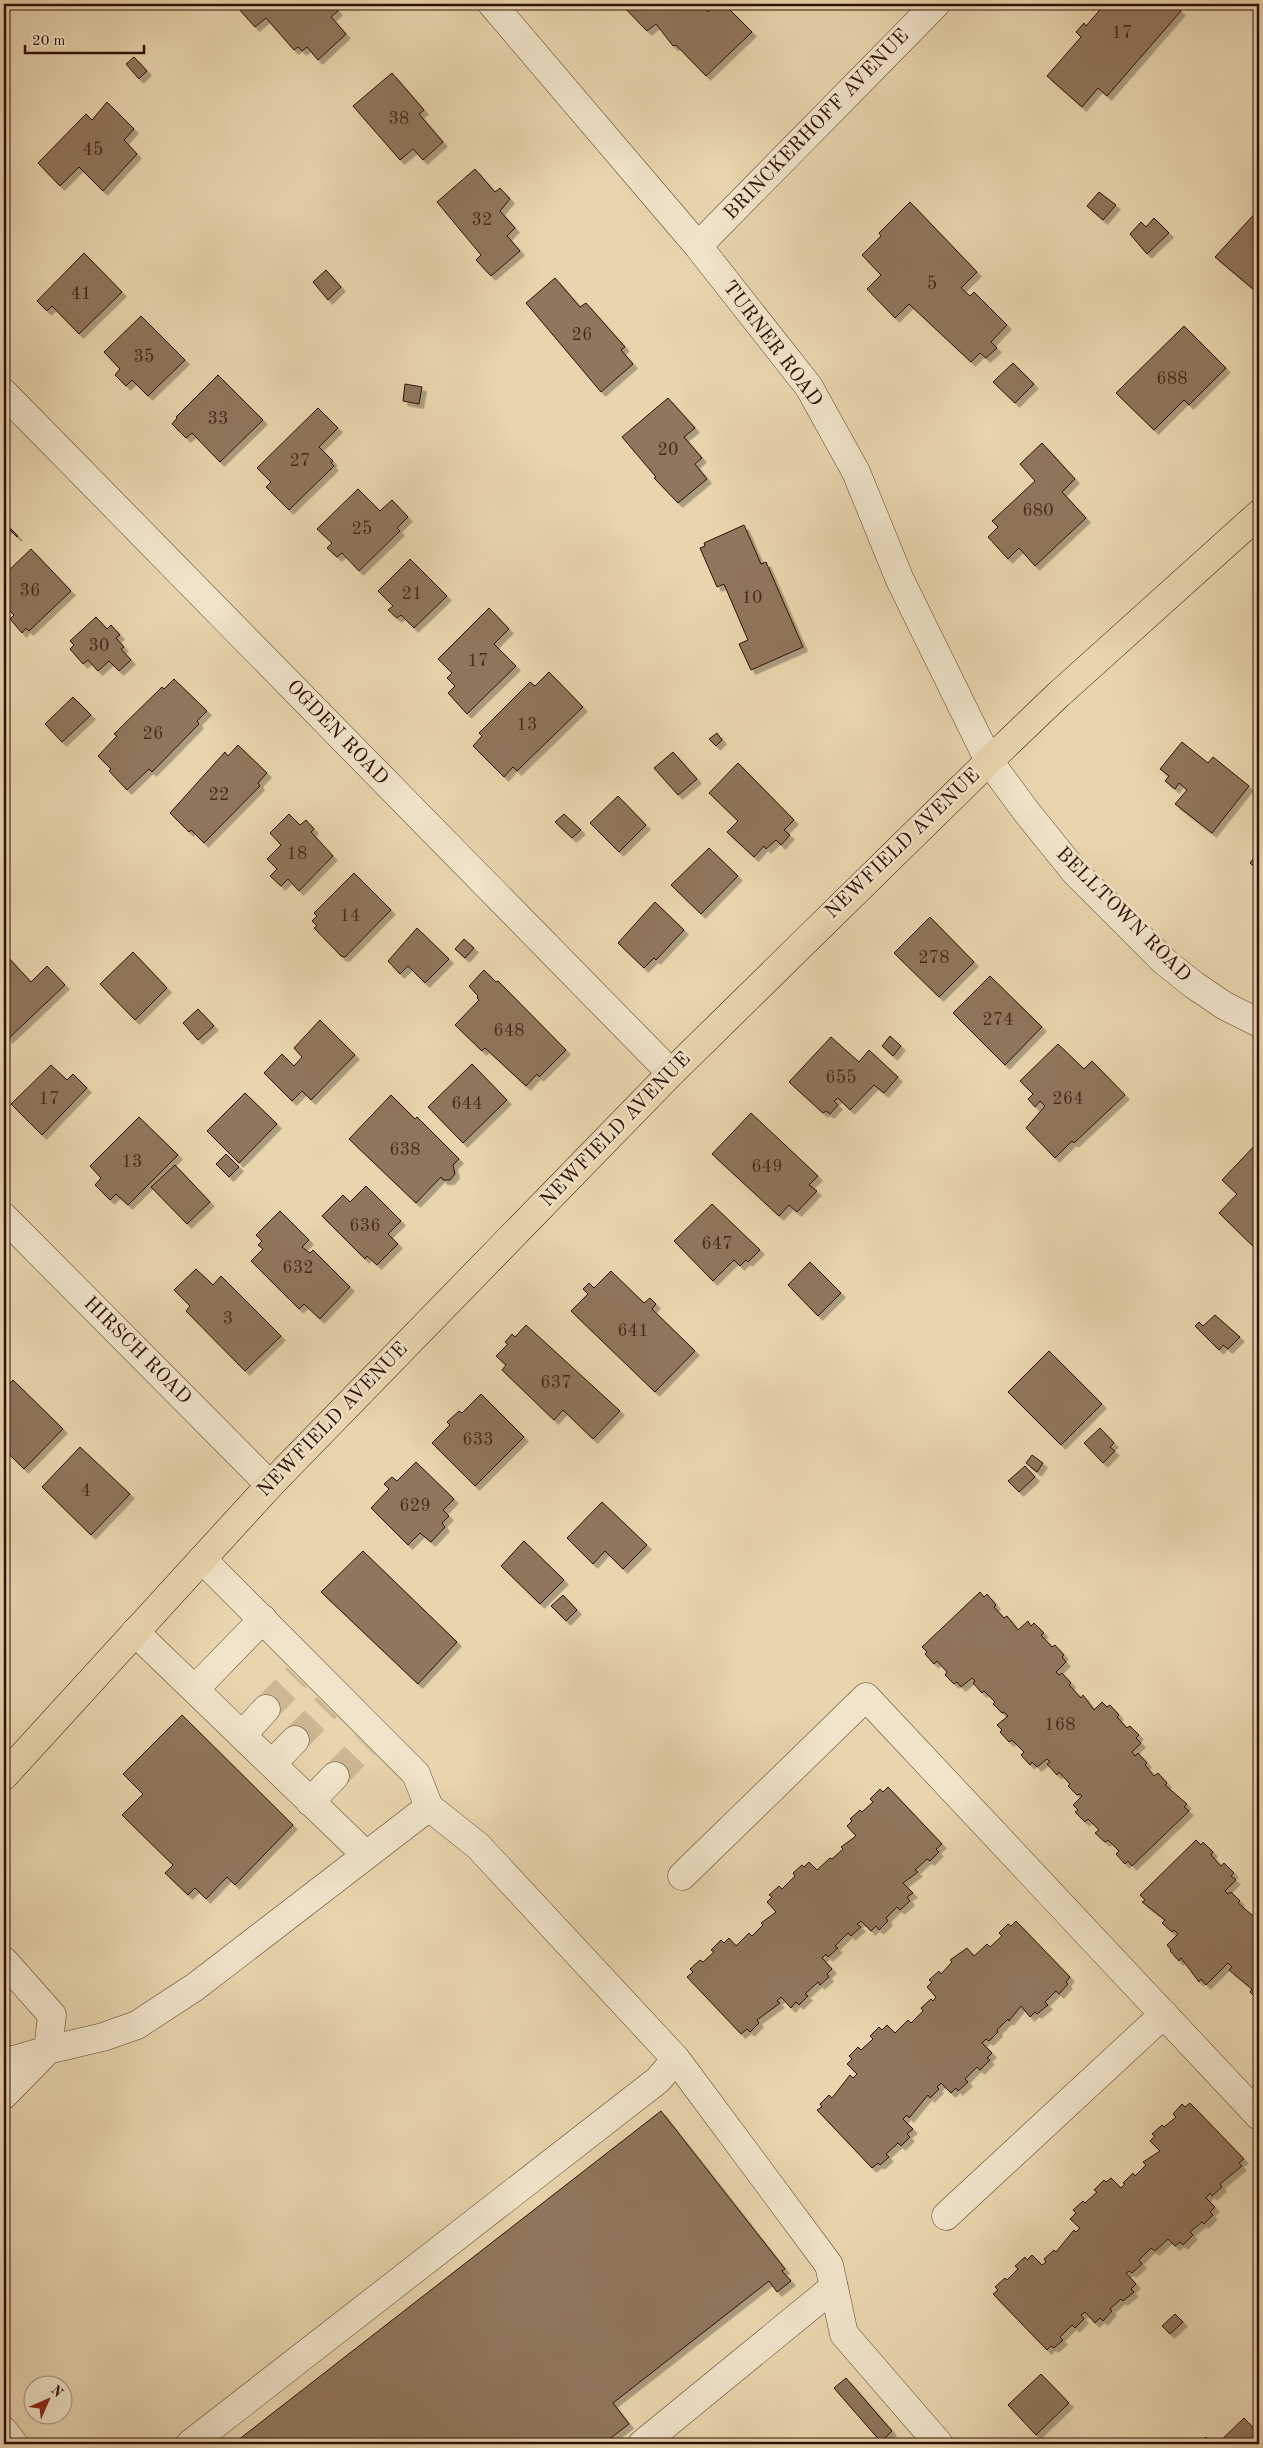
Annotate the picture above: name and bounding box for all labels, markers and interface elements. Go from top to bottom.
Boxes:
scale bar [25,22,144,54]
house number: 17 [1112,24,1132,42]
street label: BRINCKERHOFF AVENUE [721,26,913,224]
text: 20 m [32,34,66,49]
house number: 38 [389,110,409,128]
house number: 45 [83,141,103,159]
house number: 32 [472,211,492,229]
house number: 5 [927,275,937,293]
street label: TURNER ROAD [718,278,826,410]
house number: 41 [71,285,91,303]
house number: 26 [572,326,592,344]
house number: 35 [134,348,154,366]
house number: 688 [1156,370,1188,388]
house number: 33 [208,410,228,428]
house number: 20 [658,441,678,459]
house number: 27 [290,452,310,470]
house number: 680 [1022,502,1054,520]
house number: 25 [352,520,372,538]
house number: 36 [20,582,40,600]
house number: 21 [402,585,422,603]
house number: 10 [742,589,762,607]
house number: 30 [89,637,109,655]
house number: 17 [468,652,488,670]
street label: OGDEN ROAD [282,677,392,789]
house number: 13 [517,716,537,734]
house number: 26 [143,725,163,743]
street label: NEWFIELD AVENUE [822,765,984,923]
house number: 22 [209,786,229,804]
street label: BELLTOWN ROAD [1052,844,1194,986]
house number: 18 [287,845,307,863]
house number: 14 [340,907,360,925]
house number: 278 [918,949,950,967]
house number: 274 [982,1011,1014,1029]
house number: 648 [493,1022,525,1040]
street label: NEWFIELD AVENUE [537,1049,695,1211]
house number: 655 [825,1069,857,1087]
house number: 17 [39,1090,59,1108]
house number: 264 [1052,1090,1084,1108]
house number: 644 [451,1095,483,1113]
house number: 638 [389,1141,421,1159]
house number: 13 [122,1153,142,1171]
house number: 649 [751,1158,783,1176]
house number: 636 [349,1217,381,1235]
house number: 647 [701,1235,733,1253]
house number: 632 [282,1259,314,1277]
street label: HIRSCH ROAD [79,1293,195,1409]
house number: 3 [223,1310,233,1328]
house number: 641 [617,1322,649,1340]
street label: NEWFIELD AVENUE [254,1339,412,1501]
house number: 637 [540,1374,572,1392]
house number: 633 [462,1431,494,1449]
house number: 4 [81,1482,91,1500]
house number: 629 [399,1497,431,1515]
house number: 168 [1044,1716,1076,1734]
north arrow [22,2376,72,2426]
text: N [48,2383,65,2400]

